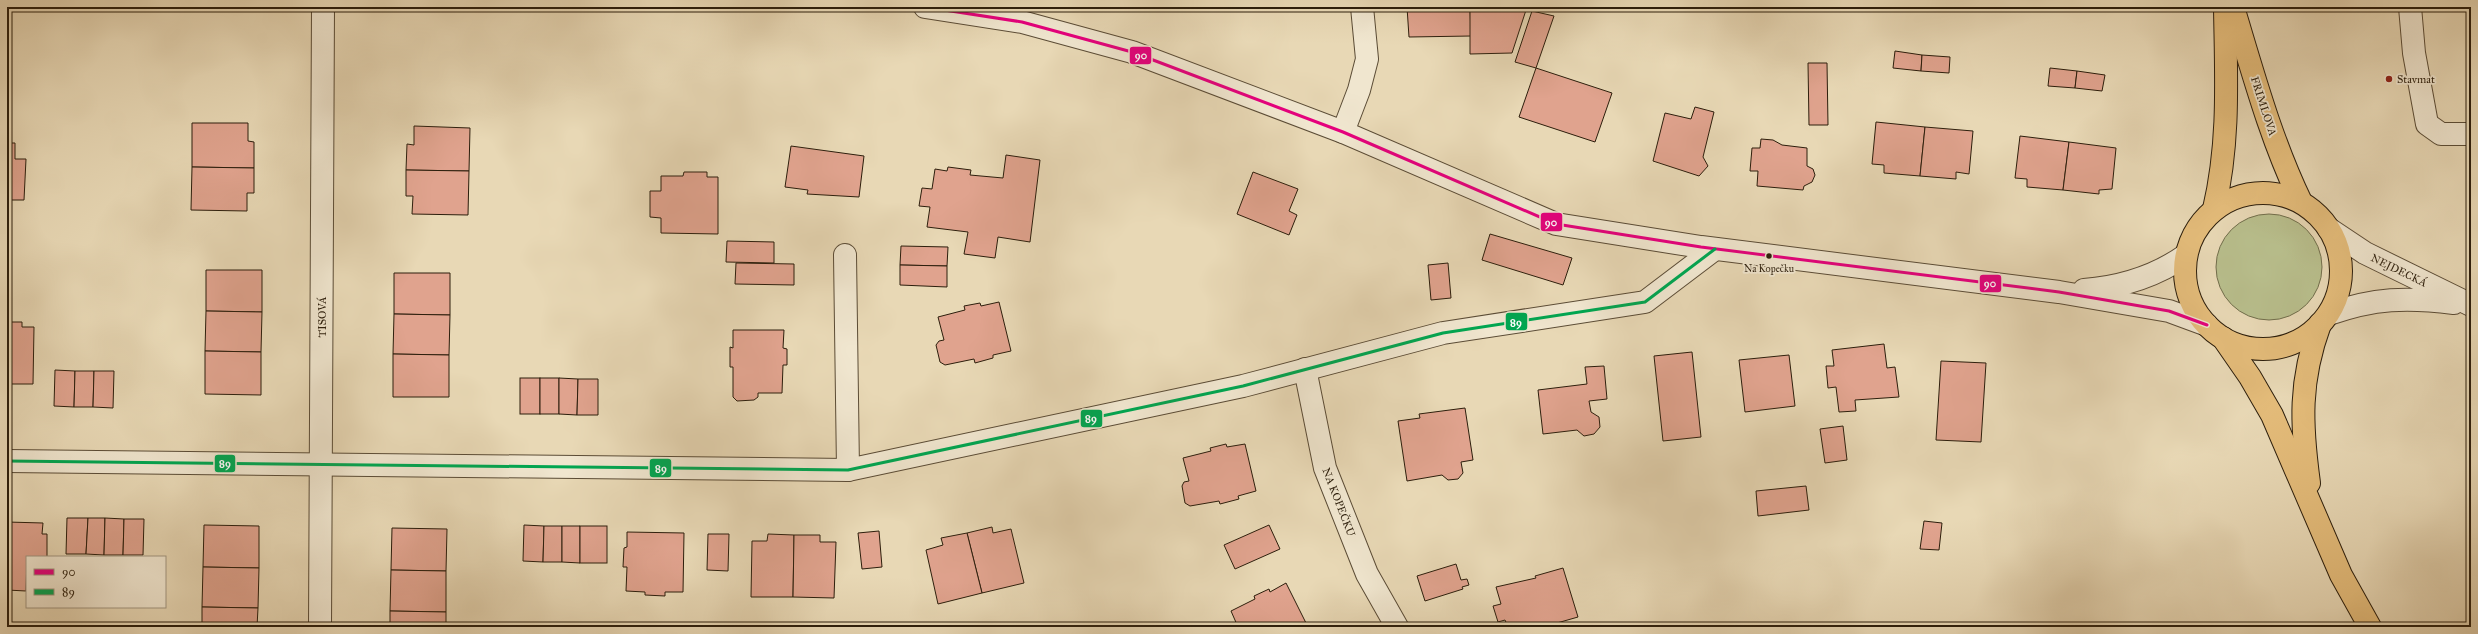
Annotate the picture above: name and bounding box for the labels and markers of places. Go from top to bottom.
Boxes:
place label: Stavmat [2397,73,2435,86]
marker: Stavmat [2384,74,2394,84]
marker: Na Kopečku [1764,251,1774,261]
place label: Na Kopečku [1744,263,1795,275]

